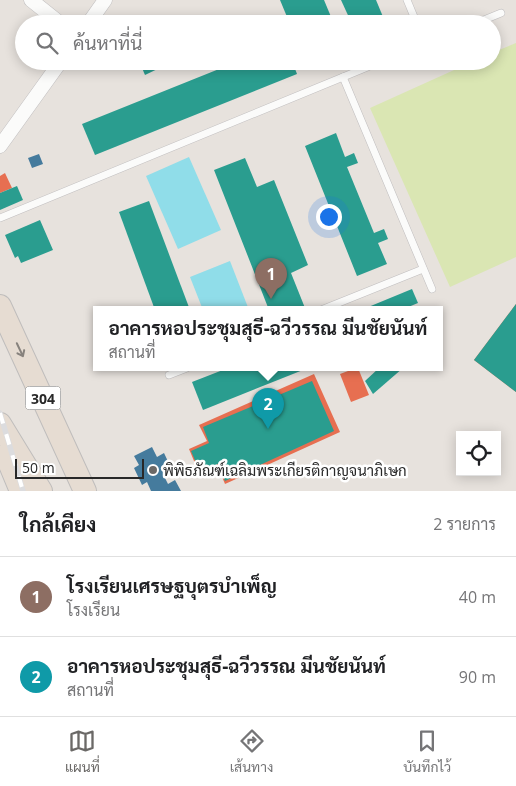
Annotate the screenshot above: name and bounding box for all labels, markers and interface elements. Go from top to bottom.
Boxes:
search box [15,15,501,70]
icon: search [33,29,61,57]
text: ค้นหาที่นี่ [73,30,142,56]
your location [316,204,342,230]
pin: 1 [255,258,287,299]
popup [93,306,443,371]
text: อาคารหอประชุมสุธี-ฉวีวรรณ มีนชัยนันท์ [109,315,427,341]
text: สถานที่ [109,341,156,363]
one-way arrow [16,342,26,357]
road number: 304 [26,386,60,409]
pin: 2 [252,388,284,429]
map controls [456,431,501,476]
button: locate [456,431,501,476]
scale bar [15,456,144,479]
text: 50 m [22,458,55,477]
place label: พิพิธภัณฑ์เฉลิมพระเกียรติกาญจนาภิเษก [163,460,407,480]
marker: พิพิธภัณฑ์เฉลิมพระเกียรติกาญจนาภิเษก [147,464,159,476]
text: ใกล้เคียง [20,510,96,538]
text: 2 รายการ [433,513,496,535]
text: โรงเรียนเศรษฐบุตรบำเพ็ญ [67,573,277,599]
text: 1 [31,586,41,608]
text: 40 m [459,586,496,608]
text: โรงเรียน [67,599,120,621]
text: อาคารหอประชุมสุธี-ฉวีวรรณ มีนชัยนันท์ [67,653,386,679]
text: 2 [31,666,41,688]
text: 90 m [459,666,496,688]
text: สถานที่ [67,679,114,701]
tab: แผนที่ [65,727,100,776]
tab: เส้นทาง [230,727,273,776]
tab: บันทึกไว้ [403,727,451,776]

